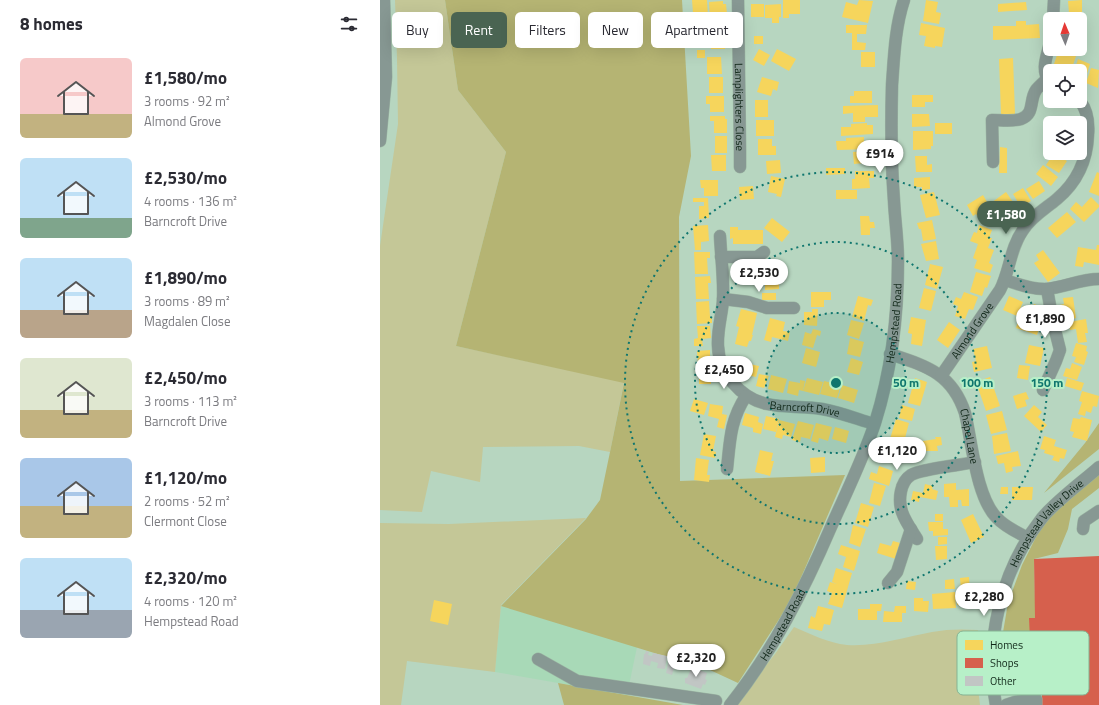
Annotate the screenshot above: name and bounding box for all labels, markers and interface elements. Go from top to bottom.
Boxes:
text: 8 homes [20,11,83,37]
chip: Buy [392,12,443,48]
chip: Rent [451,12,507,48]
chip: Filters [515,12,580,48]
chip: New [588,12,643,48]
chip: Apartment [651,12,743,48]
north arrow [1043,12,1087,56]
map controls [1043,12,1087,160]
icon: filters [338,13,360,35]
street label: Lamplighters Close [731,63,748,152]
button: locate [1043,64,1087,108]
text: £1,580/mo [144,65,227,91]
icon: home [52,74,100,122]
text: 3 rooms · 92 m² [144,91,230,111]
text: Almond Grove [144,111,221,131]
button: layers [1043,116,1087,160]
pin: £914 [856,140,904,174]
text: £914 [865,143,895,163]
text: £2,530/mo [144,165,227,191]
icon: home [52,174,100,222]
text: 4 rooms · 136 m² [144,191,237,211]
pin: £1,580 [973,201,1039,235]
text: £1,580 [986,204,1026,224]
text: Barncroft Drive [144,211,227,231]
pin: £2,530 [726,259,792,293]
text: £2,530 [739,262,779,282]
text: £1,890/mo [144,265,227,291]
icon: home [52,274,100,322]
street label: Hempstead Road [882,283,906,364]
text: 3 rooms · 89 m² [144,291,230,311]
street label: Almond Grove [947,299,997,362]
pin: £1,890 [1012,305,1078,339]
text: £1,890 [1025,308,1065,328]
text: Magdalen Close [144,311,230,331]
pin: £2,450 [691,356,757,390]
text: £2,450 [704,359,744,379]
text: £2,450/mo [144,365,227,391]
text: 50 m [893,373,919,392]
text: 100 m [961,373,993,392]
text: 150 m [1031,373,1063,392]
icon: home [52,374,100,422]
centre of rings [829,376,843,390]
text: 3 rooms · 113 m² [144,391,237,411]
street label: Barncroft Drive [769,397,842,421]
street label: Chapel Lane [956,406,983,466]
text: Barncroft Drive [144,411,227,431]
pin: £1,120 [864,437,930,471]
text: £1,120 [877,440,917,460]
text: £1,120/mo [144,465,227,491]
icon: home [52,474,100,522]
street label: Hempstead Valley Drive [1006,475,1087,570]
text: 2 rooms · 52 m² [144,491,230,511]
text: Clermont Close [144,511,227,531]
text: £2,320/mo [144,565,227,591]
icon: home [52,574,100,622]
pin: £2,280 [951,583,1017,617]
street label: Hempstead Road [756,586,809,664]
text: £2,280 [964,586,1004,606]
text: 4 rooms · 120 m² [144,591,237,611]
text: Hempstead Road [144,611,239,631]
legend [957,631,1089,695]
text: Homes [990,637,1023,653]
pin: £2,320 [663,644,729,678]
text: £2,320 [676,647,716,667]
text: Shops [990,655,1019,671]
text: Other [990,673,1017,689]

